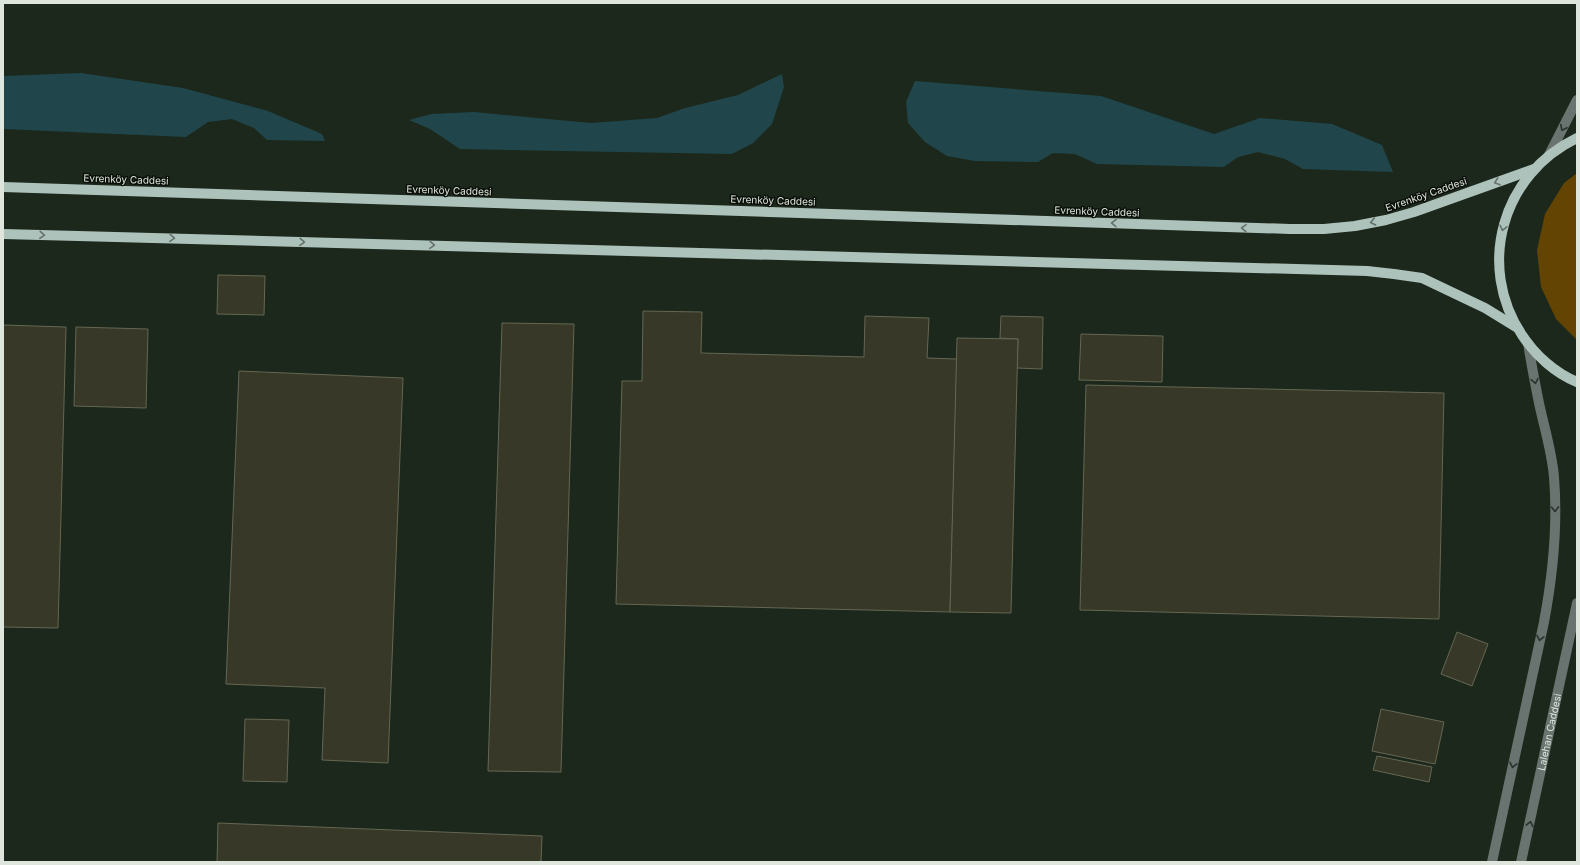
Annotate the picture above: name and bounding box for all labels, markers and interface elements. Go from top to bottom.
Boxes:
one-way arrow [1560,123,1568,131]
street label: Evrenköy Caddesi [83,172,169,186]
street label: Evrenköy Caddesi [1384,174,1468,214]
one-way arrow [1494,177,1501,186]
street label: Evrenköy Caddesi [406,183,492,197]
street label: Evrenköy Caddesi [730,193,816,207]
street label: Evrenköy Caddesi [1054,204,1140,218]
one-way arrow [1370,218,1377,226]
one-way arrow [1111,219,1117,228]
one-way arrow [1241,224,1247,232]
one-way arrow [1499,225,1507,231]
one-way arrow [39,230,45,239]
one-way arrow [169,234,175,242]
one-way arrow [299,238,305,246]
one-way arrow [429,241,435,250]
one-way arrow [1530,378,1539,385]
one-way arrow [1551,506,1559,512]
one-way arrow [1536,635,1544,641]
street label: Lalehan Caddesi [1535,692,1563,772]
one-way arrow [1509,762,1517,768]
one-way arrow [1525,821,1533,827]

